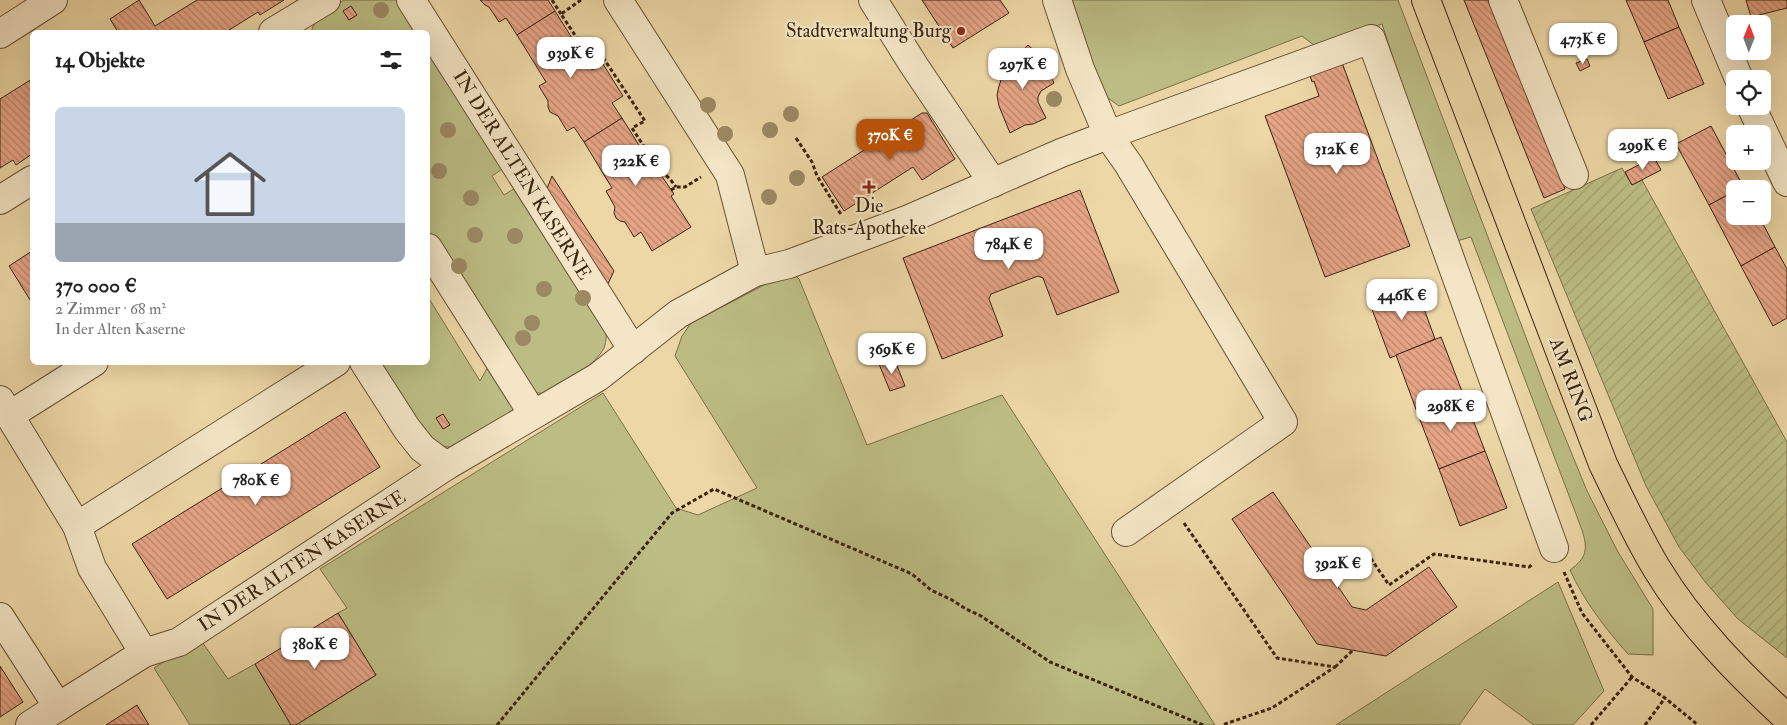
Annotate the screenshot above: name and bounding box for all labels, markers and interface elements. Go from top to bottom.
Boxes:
north arrow [1726,15,1771,60]
map controls [1726,15,1771,225]
place label: Stadtverwaltung Burg [786,19,952,43]
pin: 473K € [1542,22,1624,65]
marker: Stadtverwaltung Burg [955,25,967,37]
text: 473K € [1560,29,1606,49]
pin: 939K € [530,36,612,79]
text: 939K € [548,43,594,63]
icon: filters [377,46,405,74]
text: 14 Objekte [55,47,145,74]
pin: 297K € [982,48,1064,90]
text: 297K € [999,54,1047,74]
street label: IN DER ALTEN KASERNE [448,66,597,284]
button: locate [1726,70,1771,115]
pin: 370K € [849,119,931,161]
text: 370K € [867,125,913,145]
button: + [1726,125,1771,170]
pin: 299K € [1602,128,1684,171]
pin: 312K € [1296,132,1378,175]
text: 299K € [1619,135,1667,155]
icon: home [185,139,275,229]
text: 312K € [1315,139,1359,159]
pin: 322K € [595,144,677,187]
text: 322K € [613,151,659,171]
button: − [1726,180,1771,225]
marker: Die Rats-Apotheke [863,181,875,193]
place label: Die Rats-Apotheke [812,194,926,241]
pin: 784K € [968,228,1050,270]
text: 784K € [985,234,1033,254]
text: 370 000 € [55,272,137,299]
pin: 446K € [1361,278,1443,321]
text: 446K € [1377,285,1427,305]
text: 2 Zimmer · 68 m² [55,299,166,319]
text: In der Alten Kaserne [55,319,185,339]
pin: 369K € [851,332,933,375]
street label: AM RING [1544,333,1598,426]
text: 369K € [869,339,915,359]
pin: 298K € [1410,390,1492,432]
text: 298K € [1427,396,1475,416]
pin: 780K € [215,464,297,506]
text: 780K € [233,470,279,490]
street label: IN DER ALTEN KASERNE [194,485,411,637]
pin: 392K € [1297,546,1379,589]
text: 392K € [1315,553,1361,573]
pin: 380K € [274,628,356,670]
text: 380K € [292,634,338,654]

